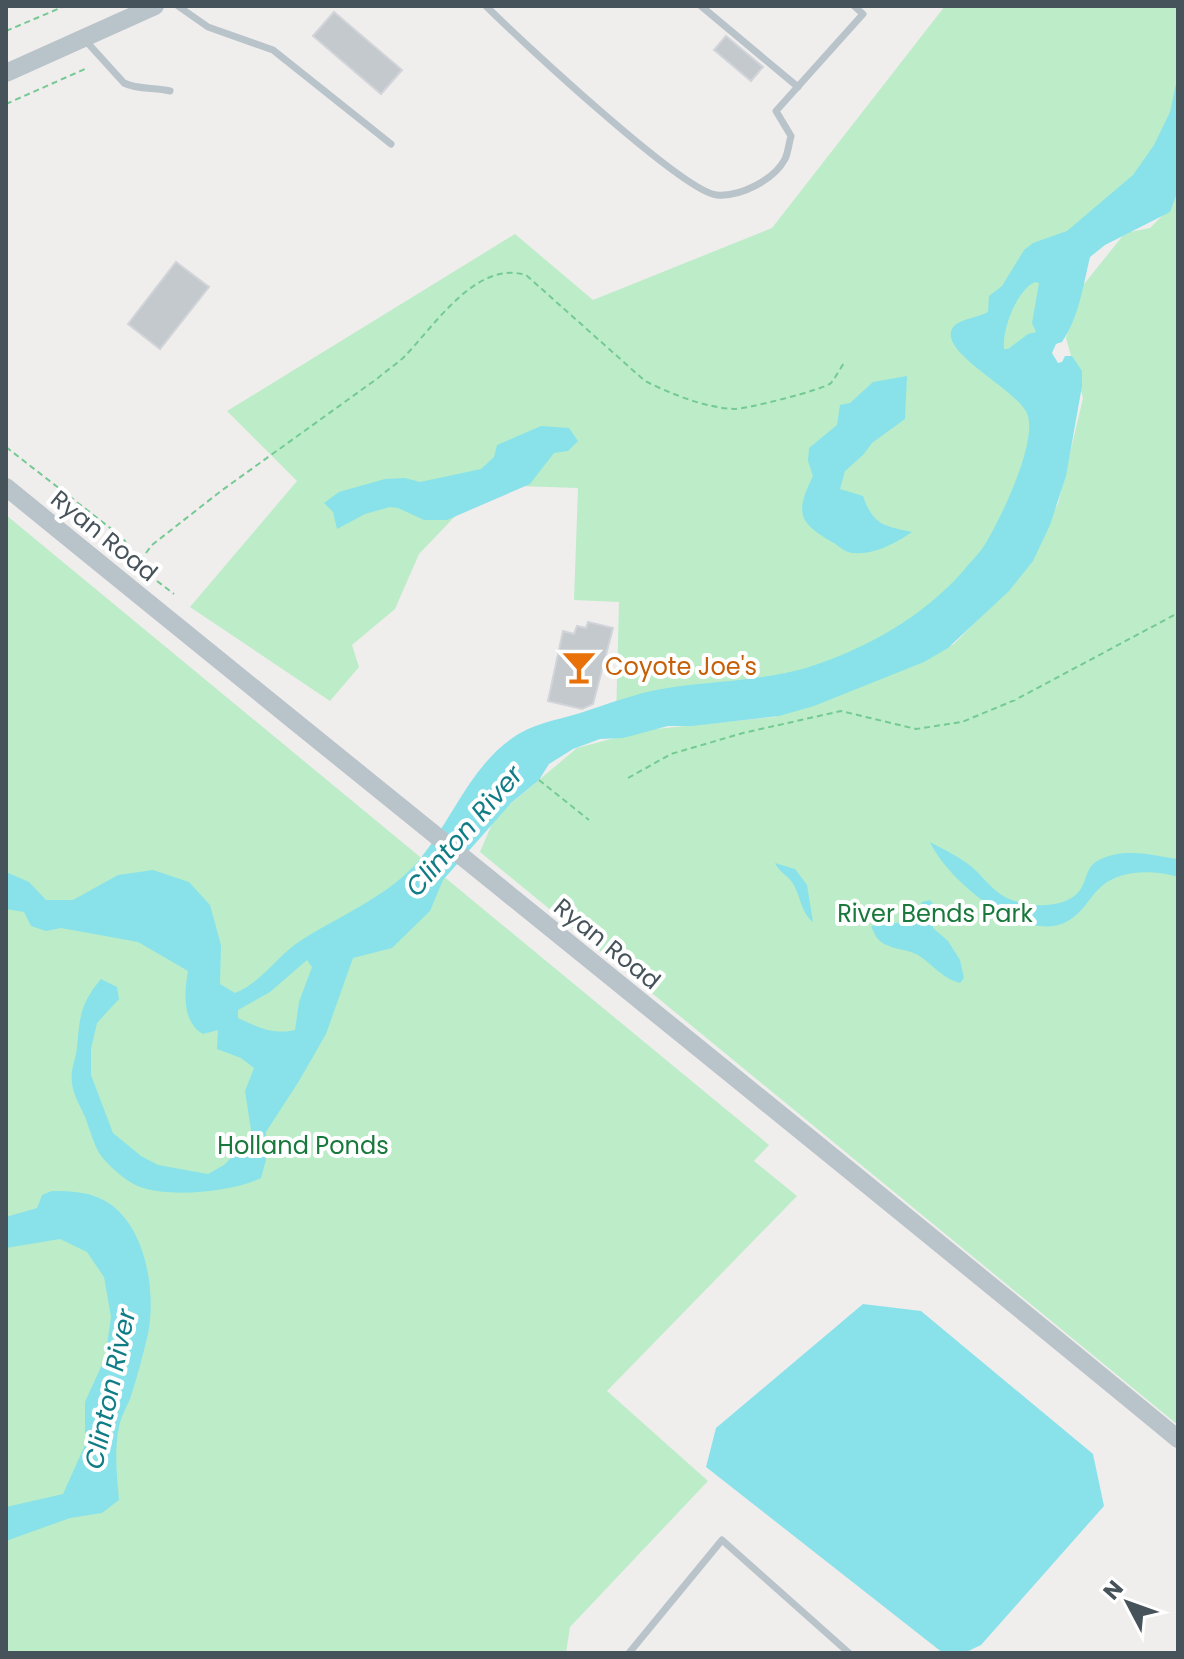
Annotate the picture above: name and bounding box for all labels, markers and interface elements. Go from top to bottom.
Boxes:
street label: Ryan Road [44,482,165,589]
bar icon: Coyote Joe's [560,648,598,686]
place label: Coyote Joe's [605,650,757,683]
water label: Clinton River [397,757,532,904]
street label: Ryan Road [547,890,668,997]
park label: River Bends Park [837,897,1034,930]
park label: Holland Ponds [217,1129,389,1162]
water label: Clinton River [75,1304,145,1472]
north arrow [1088,1563,1168,1643]
text: N [1096,1574,1130,1607]

